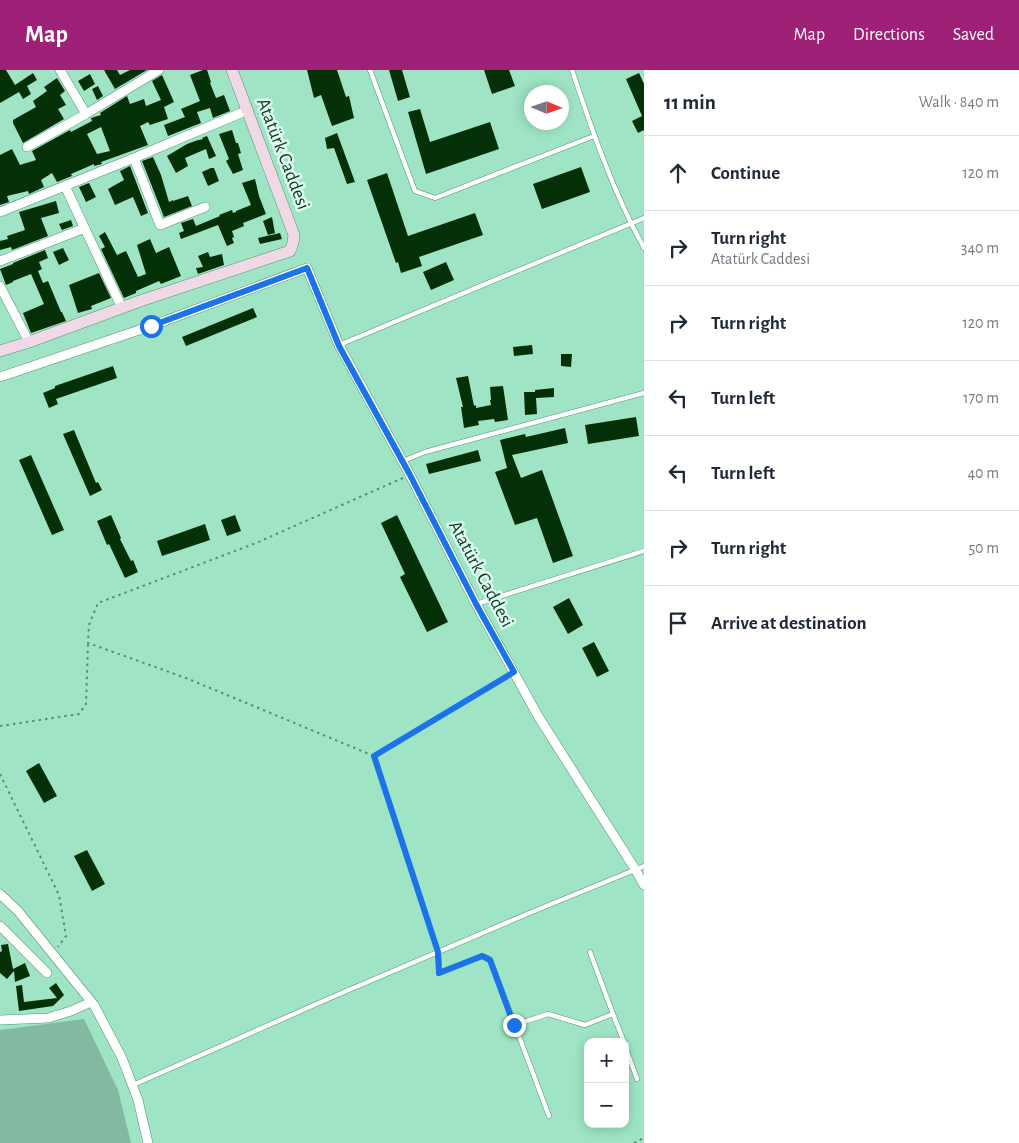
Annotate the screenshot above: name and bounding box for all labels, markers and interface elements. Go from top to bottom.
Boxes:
text: Map [25,23,68,47]
text: Map [794,26,825,44]
text: Directions [853,26,925,44]
text: Saved [953,26,994,44]
north arrow [524,85,569,130]
text: 11 min [664,92,716,113]
text: Walk · 840 m [919,94,999,110]
street label: Atatürk Caddesi [253,96,313,212]
icon: ahead [664,159,692,187]
text: Continue [711,164,780,183]
text: 120 m [962,165,999,181]
text: Turn right [711,229,786,248]
icon: right [664,234,692,262]
text: 340 m [961,240,999,256]
text: Atatürk Caddesi [711,251,810,267]
icon: right [664,309,692,337]
text: Turn right [711,314,786,333]
route start [140,315,163,338]
text: 120 m [962,315,999,331]
icon: left [664,384,692,412]
text: Turn left [711,389,775,408]
text: 170 m [963,390,999,406]
icon: left [664,459,692,487]
text: Turn left [711,464,775,483]
text: 40 m [967,465,999,481]
street label: Atatürk Caddesi [445,518,517,630]
icon: right [664,534,692,562]
text: Turn right [711,539,786,558]
text: 50 m [968,540,999,556]
icon: arrive [664,609,692,637]
text: Arrive at destination [711,614,867,633]
route end [503,1014,526,1037]
map controls [584,1038,629,1128]
button: + [584,1038,629,1083]
button: − [584,1083,629,1128]

